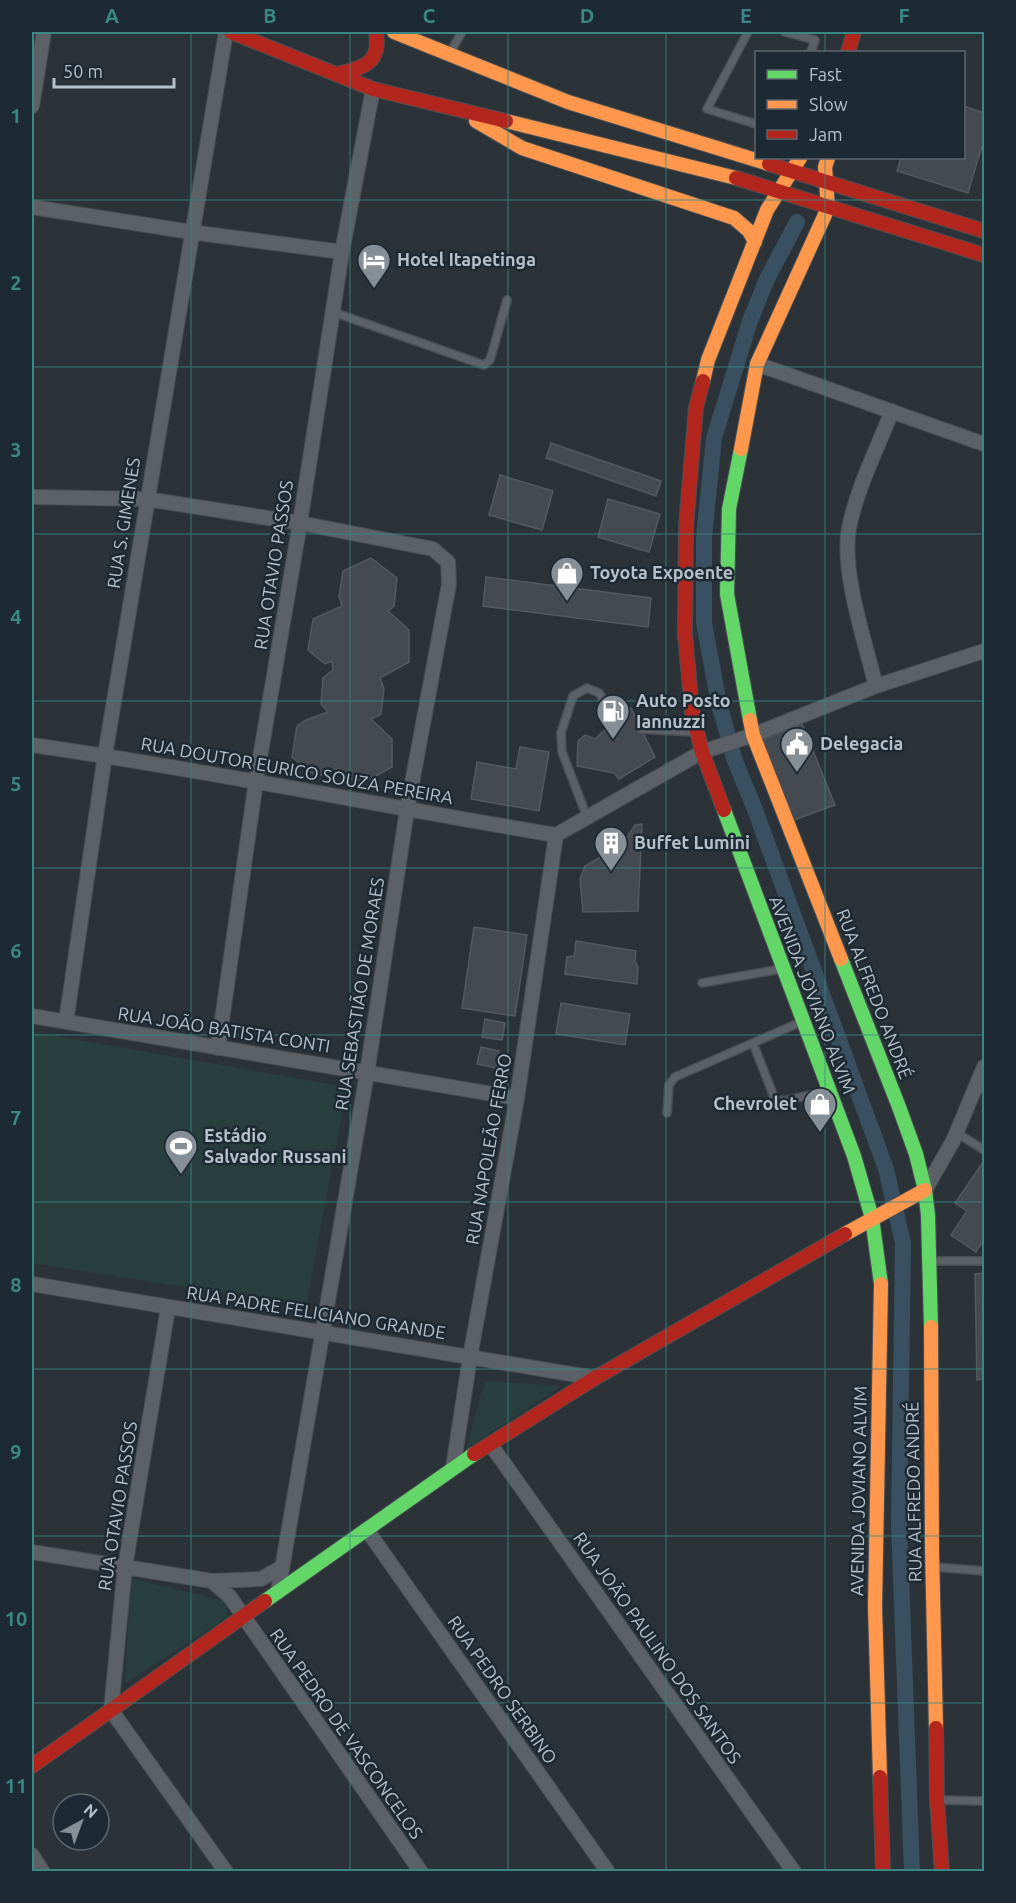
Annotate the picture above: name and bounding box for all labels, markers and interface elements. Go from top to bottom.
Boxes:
text: A [105,4,119,27]
text: B [263,4,277,27]
text: C [423,4,436,27]
text: D [580,4,594,27]
text: E [740,4,752,27]
text: F [898,4,910,27]
scale bar [54,51,174,89]
legend [755,51,965,159]
text: 50 m [63,61,103,81]
text: Fast [809,64,842,84]
text: Slow [809,94,848,114]
text: 1 [10,104,22,127]
text: Jam [809,124,843,144]
hotel icon: Hotel Itapetinga [356,242,392,289]
place label: Hotel Itapetinga [397,249,536,269]
text: 2 [10,271,22,294]
text: 3 [10,438,22,461]
street label: RUA S. GIMENES [103,456,143,590]
street label: RUA OTAVIO PASSOS [250,479,296,651]
shop icon: Toyota Expoente [549,555,585,602]
place label: Toyota Expoente [590,562,733,582]
text: 4 [10,605,22,628]
place label: Auto Posto Iannuzzi [636,690,731,731]
fuel station icon: Auto Posto Iannuzzi [595,693,631,740]
public building icon: Delegacia [779,726,815,773]
street label: RUA DOUTOR EURICO SOUZA PEREIRA [140,733,455,807]
place label: Delegacia [820,733,903,753]
text: 5 [10,772,22,795]
building icon: Buffet Lumini [593,825,629,872]
place label: Buffet Lumini [634,832,750,852]
street label: RUA SEBASTIÃO DE MORAES [330,876,387,1112]
street label: AVENIDA JOVIANO ALVIM [766,893,860,1096]
street label: RUA ALFREDO ANDRÉ [833,906,918,1081]
text: 6 [10,939,22,962]
street label: RUA JOÃO BATISTA CONTI [117,1001,332,1056]
street label: RUA NAPOLEÃO FERRO [460,1052,515,1246]
shop icon: Chevrolet [802,1086,838,1133]
place label: Chevrolet [713,1093,797,1113]
text: 7 [10,1106,22,1129]
place label: Estádio Salvador Russani [204,1125,347,1166]
sports icon: Estádio Salvador Russani [163,1128,199,1175]
text: 8 [10,1273,22,1296]
street label: RUA PADRE FELICIANO GRANDE [185,1282,447,1342]
street label: AVENIDA JOVIANO ALVIM [846,1386,870,1596]
street label: RUA ALFREDO ANDRÉ [900,1402,925,1582]
street label: RUA OTAVIO PASSOS [94,1420,140,1592]
text: 9 [10,1440,22,1463]
street label: RUA JOÃO PAULINO DOS SANTOS [570,1527,746,1767]
text: 10 [5,1607,27,1630]
street label: RUA PEDRO SERBINO [444,1612,561,1767]
street label: RUA PEDRO DE VASCONCELOS [266,1625,427,1842]
text: 11 [5,1774,27,1797]
north arrow [51,1792,111,1852]
text: N [80,1800,101,1821]

